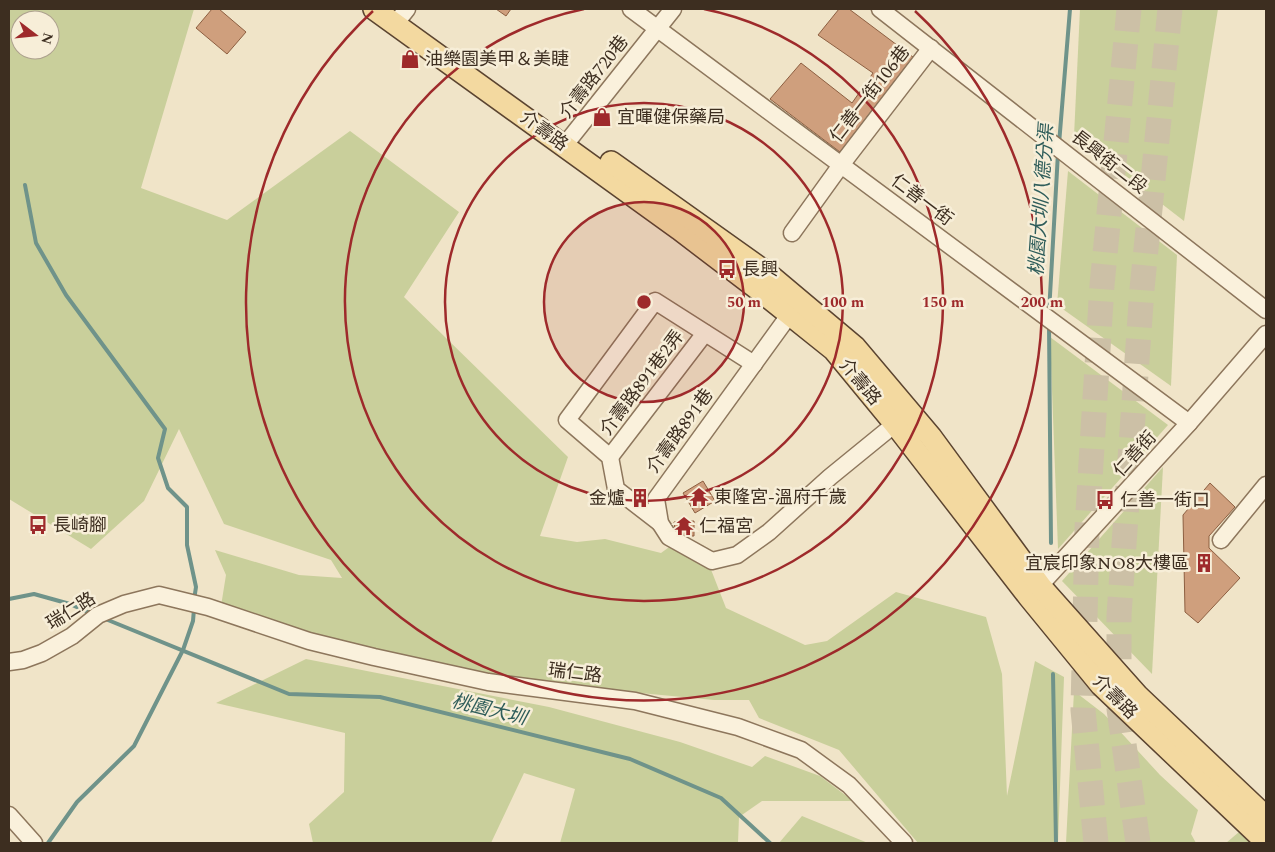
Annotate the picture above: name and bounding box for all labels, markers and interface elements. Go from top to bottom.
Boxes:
north arrow [10,10,60,60]
text: N [35,30,59,47]
street label: 介壽路720巷 [553,30,635,124]
street label: 仁善一街106巷 [823,40,917,148]
place label: 油樂園美甲＆美睫 [425,46,569,73]
shop icon: 油樂園美甲＆美睫 [399,48,421,70]
street label: 介壽路 [514,104,574,158]
place label: 宜暉健保藥局 [617,104,725,131]
shop icon: 宜暉健保藥局 [591,106,613,128]
water label: 桃園大圳八德分渠 [1022,120,1062,277]
street label: 長興街二段 [1065,124,1153,200]
street label: 仁善一街 [885,168,959,232]
place label: 長興 [742,256,778,283]
bus stop icon: 長興 [716,258,738,280]
text: 50 m [727,291,762,314]
text: 100 m [822,291,865,314]
text: 150 m [922,291,965,314]
text: 200 m [1021,291,1064,314]
centre of rings [635,293,653,311]
street label: 介壽路891巷2弄 [595,326,689,440]
street label: 介壽路 [832,353,888,411]
street label: 介壽路891巷 [642,385,718,477]
street label: 仁善街 [1107,425,1163,483]
place label: 東隆宮-溫府千歲 [714,484,847,511]
place label: 金爐 [589,485,625,512]
temple icon: 東隆宮-溫府千歲 [688,486,710,508]
building icon: 金爐 [629,487,651,509]
place label: 仁善一街口 [1120,487,1210,514]
bus stop icon: 仁善一街口 [1094,489,1116,511]
place label: 長崎腳 [53,512,107,539]
place label: 仁福宮 [699,513,753,540]
bus stop icon: 長崎腳 [27,514,49,536]
temple icon: 仁福宮 [673,515,695,537]
place label: 宜宸印象NO8大樓區 [1025,550,1189,577]
building icon: 宜宸印象NO8大樓區 [1193,552,1215,574]
street label: 瑞仁路 [41,585,101,637]
street label: 瑞仁路 [547,656,603,690]
street label: 介壽路 [1086,668,1144,726]
water label: 桃園大圳 [449,687,532,734]

